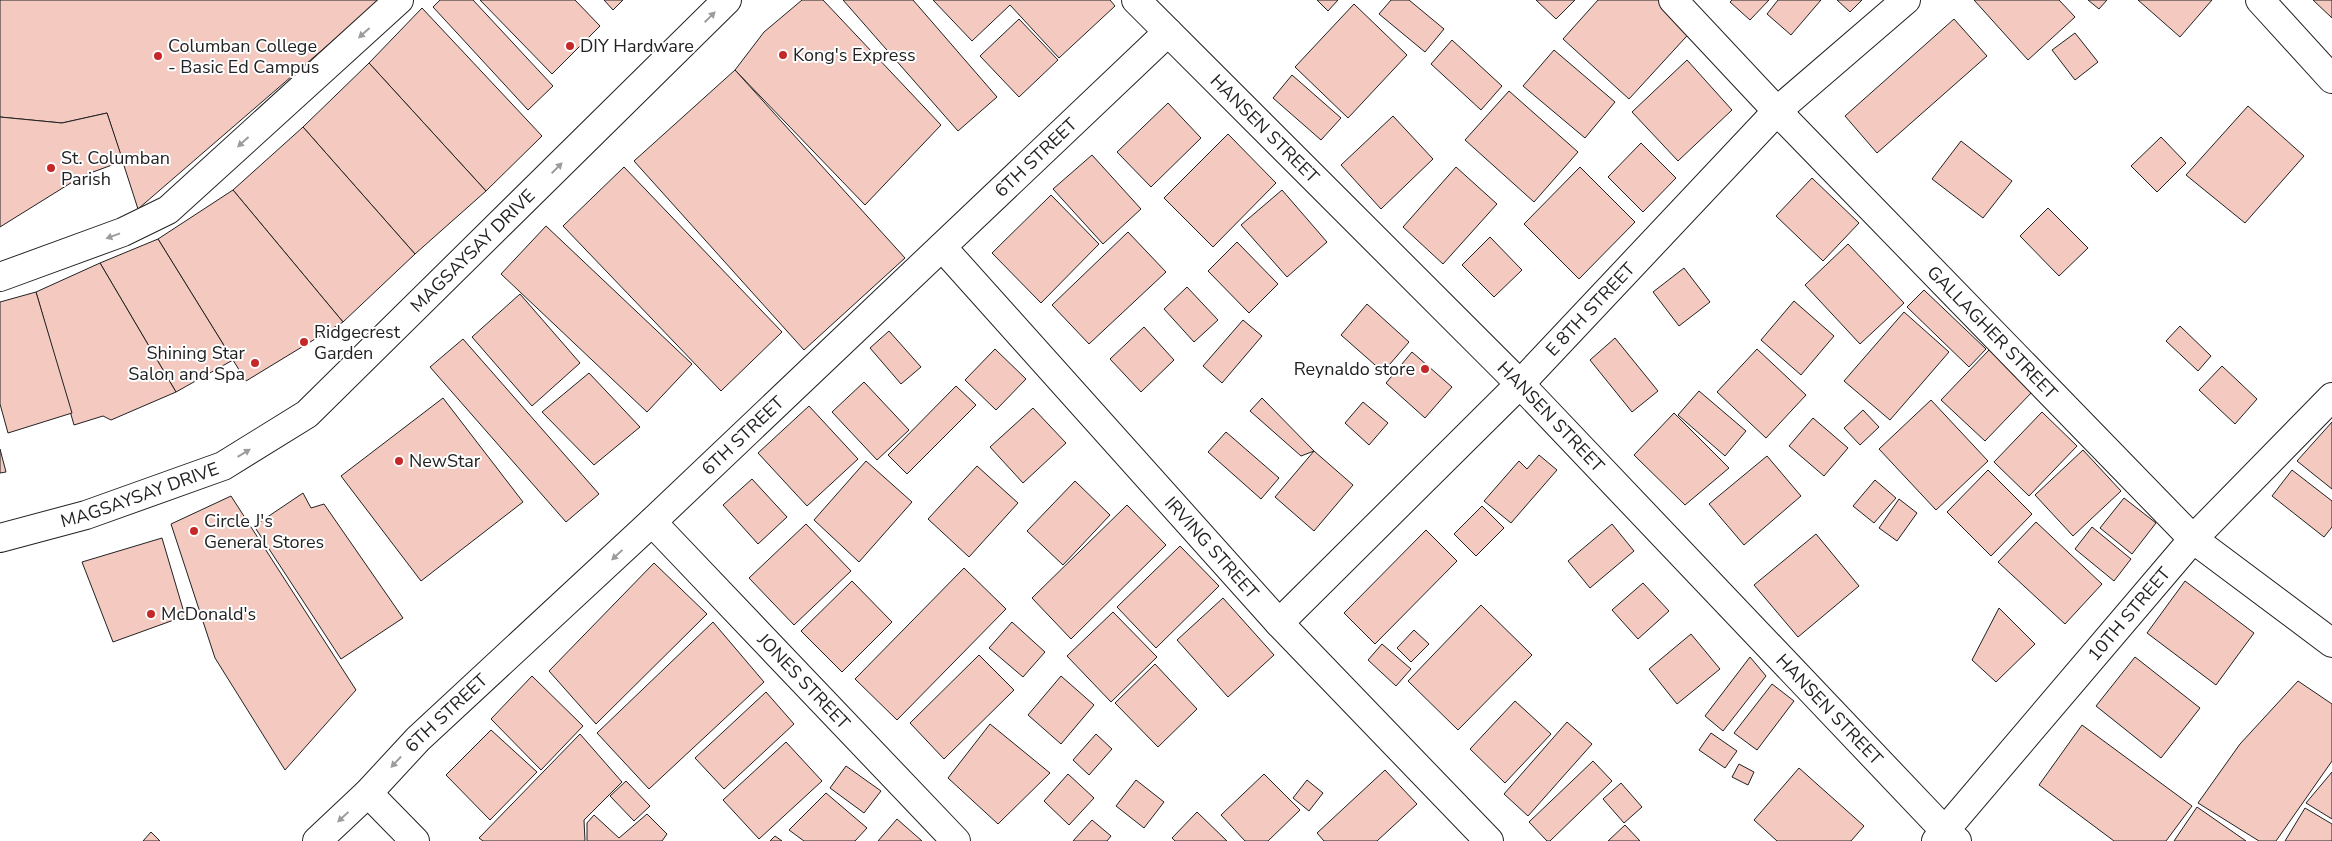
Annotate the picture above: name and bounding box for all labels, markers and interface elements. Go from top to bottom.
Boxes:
one-way arrow [703,11,715,23]
one-way arrow [358,27,370,39]
place label: Columban College - Basic Ed Campus [168,34,319,79]
place label: DIY Hardware [580,34,694,58]
marker: DIY Hardware [564,40,576,52]
place label: Kong's Express [793,43,916,67]
marker: Kong's Express [777,49,789,61]
marker: Columban College - Basic Ed Campus [152,50,164,62]
street label: HANSEN STREET [1205,69,1325,189]
street label: 6TH STREET [989,112,1082,203]
one-way arrow [238,136,250,148]
place label: St. Columban Parish [61,146,170,191]
marker: St. Columban Parish [45,162,57,174]
one-way arrow [550,162,562,174]
street label: MAGSAYSAY DRIVE [405,184,540,317]
one-way arrow [105,233,120,240]
street label: E 8TH STREET [1540,257,1640,361]
street label: GALLAGHER STREET [1922,260,2063,405]
place label: Ridgecrest Garden [314,320,401,365]
marker: Ridgecrest Garden [298,336,310,348]
place label: Shining Star Salon and Spa [128,341,246,386]
street label: HANSEN STREET [1492,356,1610,477]
marker: Shining Star Salon and Spa [249,357,261,369]
place label: Reynaldo store [1294,357,1415,381]
marker: Reynaldo store [1419,363,1431,375]
street label: 6TH STREET [696,391,789,481]
one-way arrow [237,448,250,458]
place label: NewStar [409,449,481,473]
marker: NewStar [393,455,405,467]
street label: MAGSAYSAY DRIVE [58,457,222,533]
street label: IRVING STREET [1159,491,1264,604]
place label: Circle J's General Stores [204,509,324,554]
marker: Circle J's General Stores [188,525,200,537]
one-way arrow [611,549,623,561]
street label: 10TH STREET [2082,562,2176,666]
place label: McDonald's [161,602,256,626]
marker: McDonald's [145,608,157,620]
street label: JONES STREET [752,627,855,735]
street label: HANSEN STREET [1771,649,1888,770]
street label: 6TH STREET [399,668,493,758]
one-way arrow [391,756,402,769]
one-way arrow [337,811,349,823]

